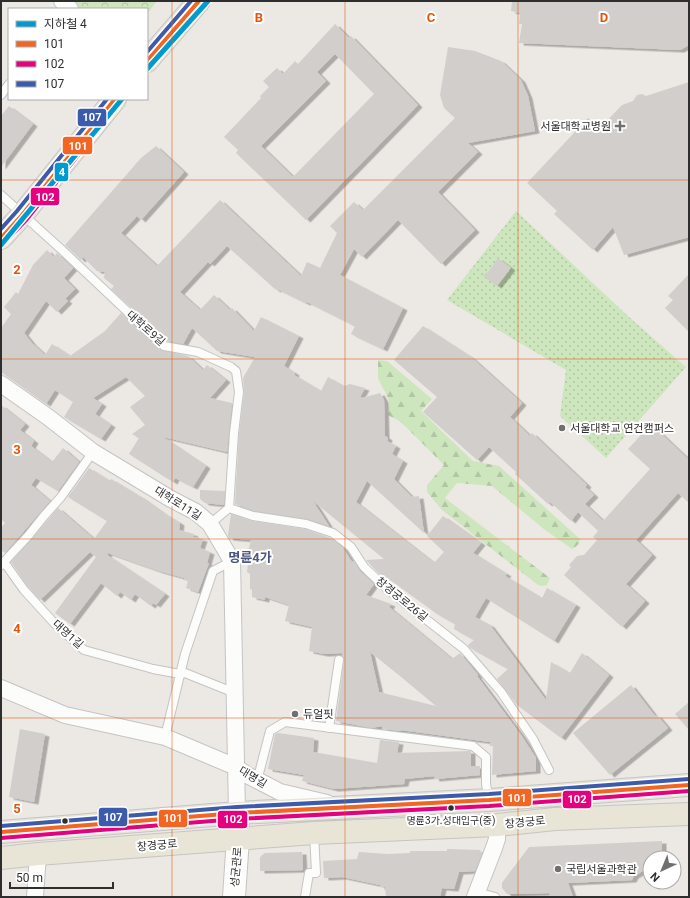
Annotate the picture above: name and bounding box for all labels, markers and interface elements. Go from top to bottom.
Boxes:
legend [8,8,148,100]
text: B [255,10,263,25]
text: C [427,10,436,25]
text: D [600,10,608,25]
text: 지하철 4 [44,17,87,31]
text: 101 [44,37,64,51]
text: 102 [44,57,64,71]
text: 107 [44,77,64,91]
line badge: 107 [77,108,107,127]
text: 107 [83,111,101,124]
place label: 서울대학교병원 [540,120,611,133]
marker: 서울대학교병원 [614,120,626,132]
line badge: 101 [62,136,93,155]
text: 101 [69,140,87,153]
line badge: 4 [54,162,69,182]
text: 4 [59,166,66,179]
line badge: 102 [30,187,60,206]
text: 102 [36,191,54,204]
text: 2 [13,262,21,277]
street label: 대학로9길 [124,308,168,349]
place label: 서울대학교 연건캠퍼스 [570,422,674,435]
marker: 서울대학교 연건캠퍼스 [557,423,567,433]
text: 3 [13,442,21,457]
street label: 대학로11길 [152,484,204,523]
district label: 명륜4가 [228,550,272,565]
street label: 창경궁로26길 [373,575,430,624]
street label: 대명1길 [50,617,86,651]
text: 4 [13,621,21,636]
place label: 듀얼핏 [303,708,333,721]
marker: 듀얼핏 [290,709,300,719]
street label: 대명길 [236,764,269,791]
line badge: 101 [502,788,532,807]
line badge: 102 [562,790,592,809]
text: 101 [508,792,526,805]
text: 102 [568,793,586,806]
text: 5 [13,801,21,816]
marker: 명륜3가.성대입구(중) [446,803,456,813]
line badge: 107 [98,807,128,827]
line badge: 101 [158,809,188,828]
line badge: 102 [217,810,248,829]
text: 107 [104,811,122,824]
text: 101 [164,812,182,825]
text: 102 [224,813,242,826]
street label: 창경궁로 [504,814,546,831]
place label: 명륜3가.성대입구(중) [407,815,495,827]
unlabelled marker [60,816,70,826]
street label: 창경궁로 [136,837,178,854]
street label: 성균관로 [228,846,245,888]
north arrow [642,850,682,890]
place label: 국립서울과학관 [566,863,637,876]
scale bar [10,864,113,890]
marker: 국립서울과학관 [553,864,563,874]
text: N [648,869,663,884]
text: 50 m [16,871,43,885]

